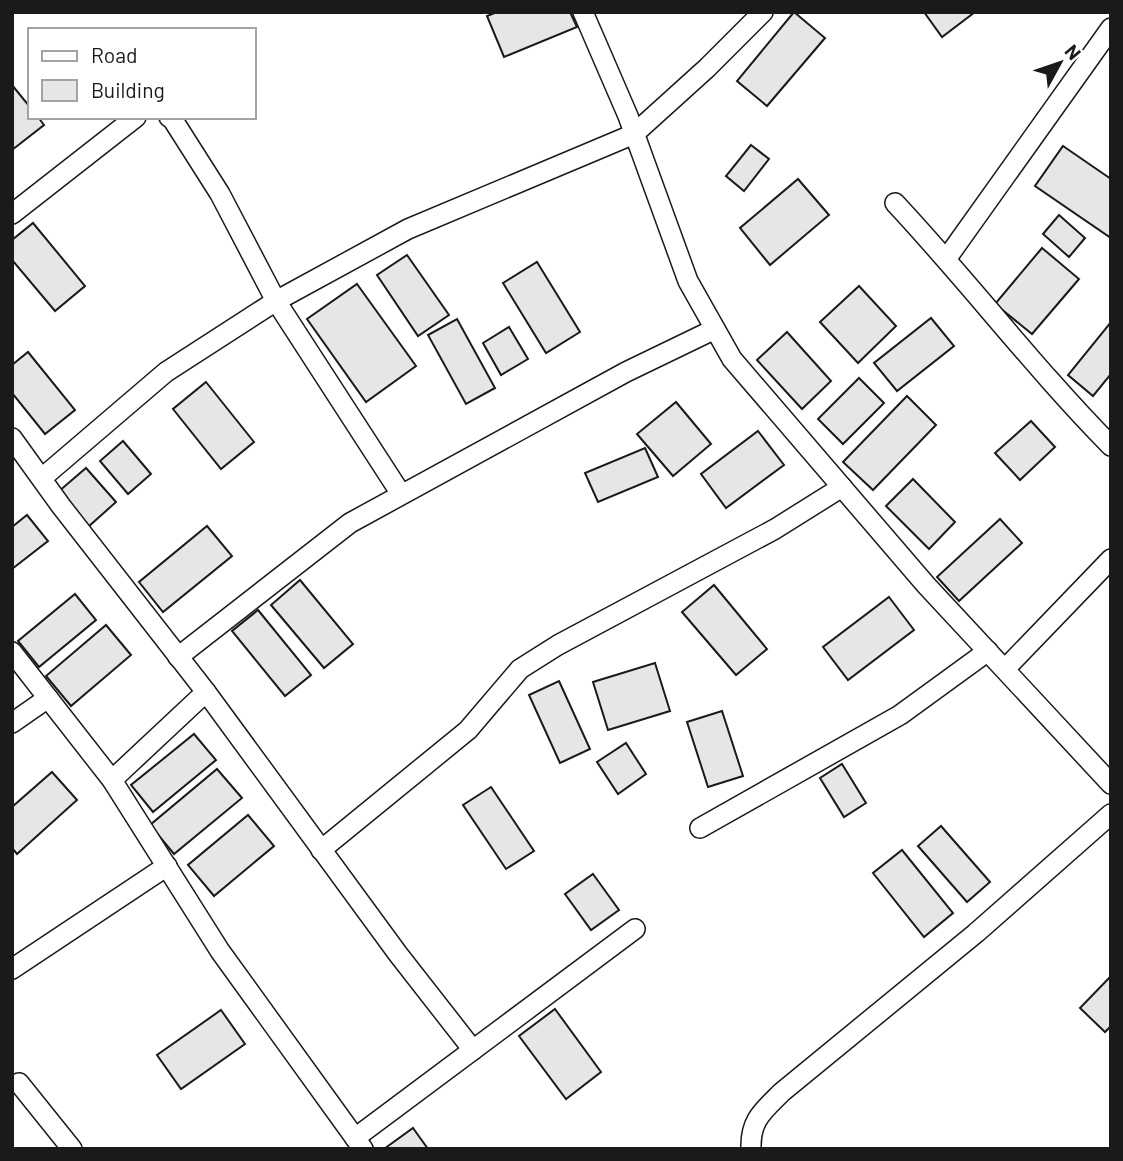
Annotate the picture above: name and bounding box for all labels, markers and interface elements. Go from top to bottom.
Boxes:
legend [28,28,256,119]
north arrow [1025,28,1095,98]
text: N [1061,40,1086,64]
text: Road [91,42,137,67]
text: Building [91,77,165,102]

